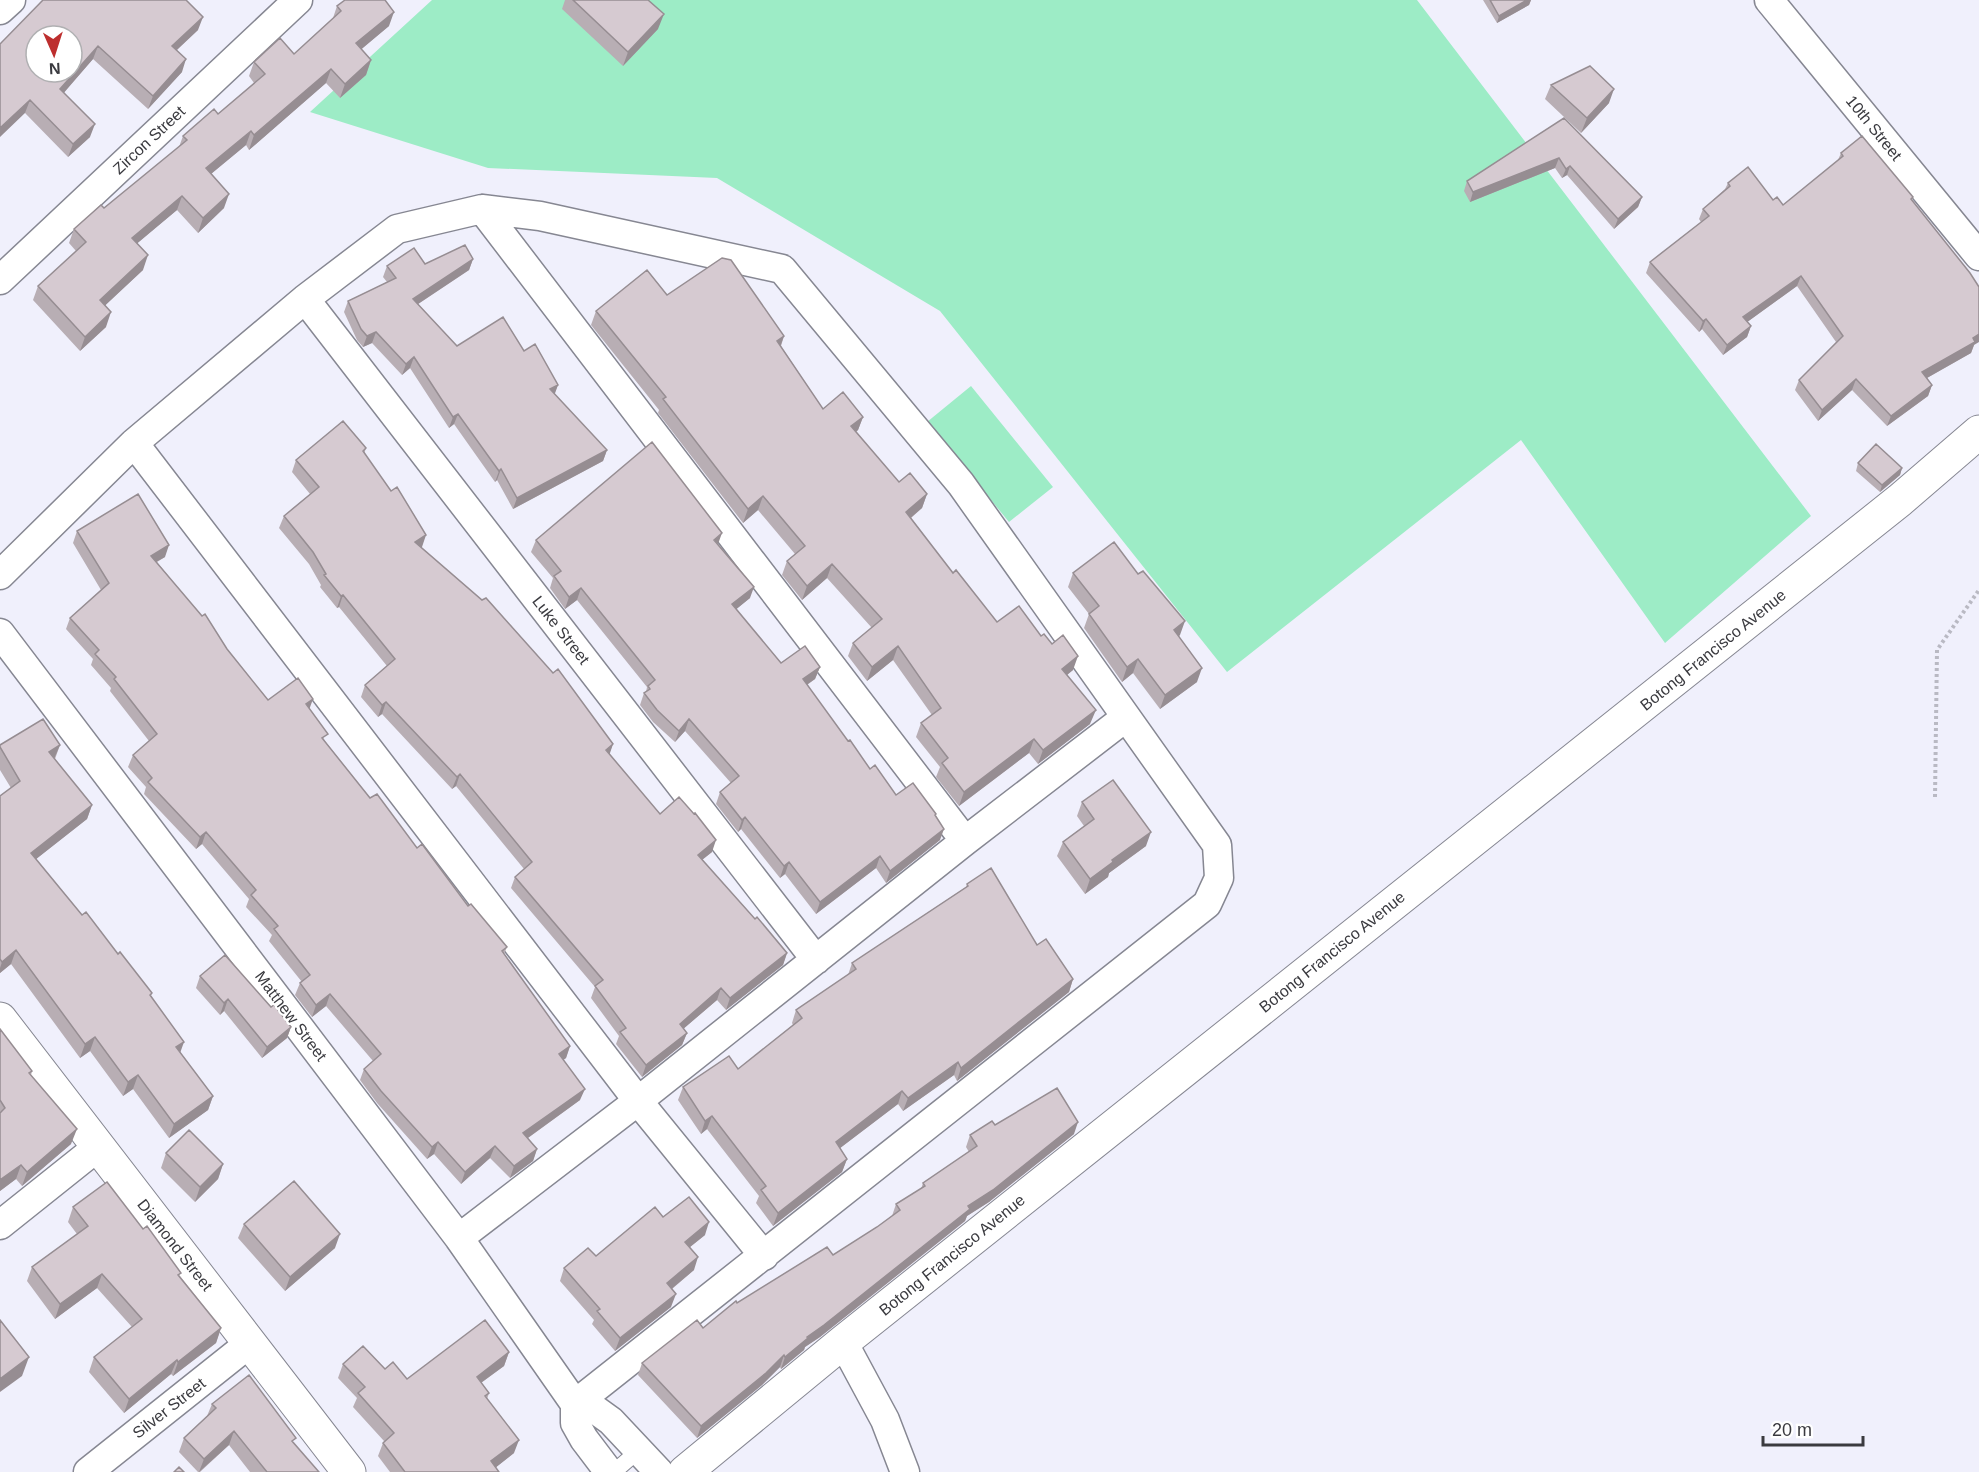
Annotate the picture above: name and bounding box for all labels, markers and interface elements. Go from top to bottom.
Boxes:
north arrow [24,24,84,84]
text: N [49,60,61,77]
street label: 10th Street [1843,92,1906,164]
street label: Zircon Street [110,102,189,177]
street label: Botong Francisco Avenue [1637,586,1789,714]
street label: Luke Street [529,593,593,668]
street label: Botong Francisco Avenue [1256,888,1408,1016]
street label: Matthew Street [252,968,330,1065]
street label: Botong Francisco Avenue [876,1191,1028,1319]
street label: Diamond Street [134,1196,216,1294]
street label: Silver Street [129,1374,209,1442]
scale bar [1763,1409,1864,1447]
text: 20 m [1772,1420,1812,1440]

